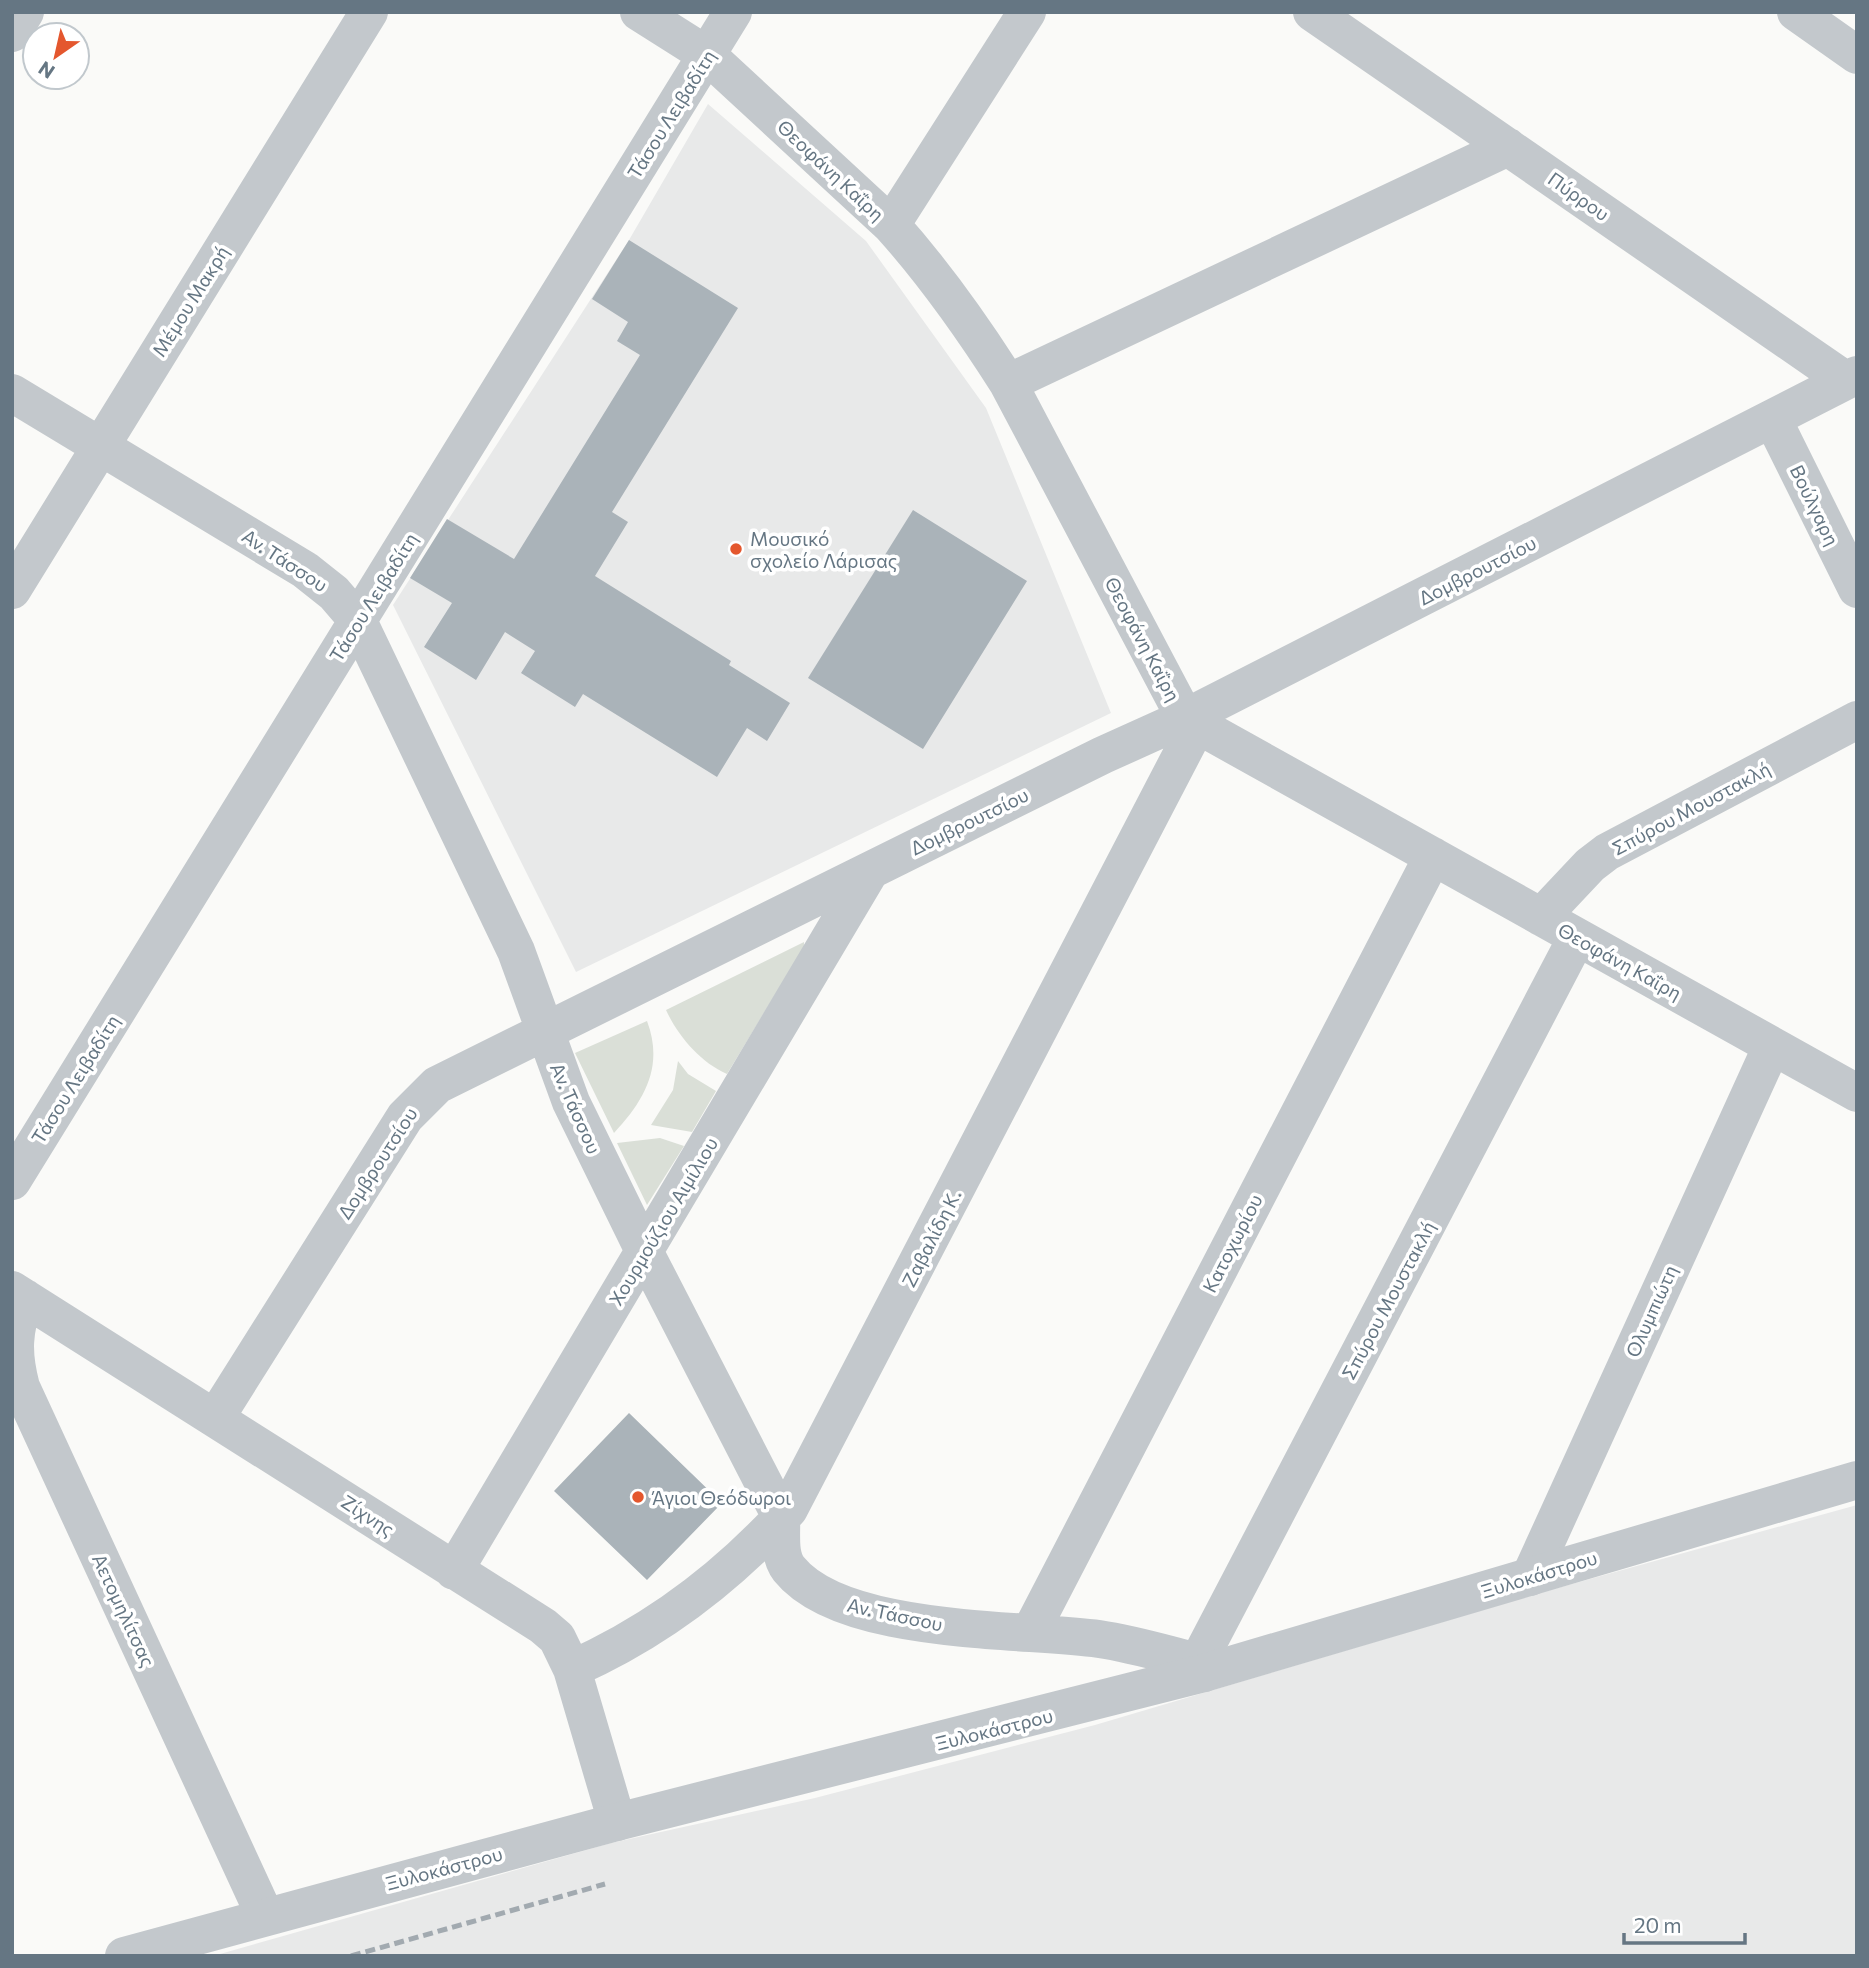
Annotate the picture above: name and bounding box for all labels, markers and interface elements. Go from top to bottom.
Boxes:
north arrow [21,21,91,91]
street label: Τάσου Λειβαδίτη [622,45,720,183]
text: N [34,57,59,84]
street label: Θεοφάνη Καΐρη [773,115,889,225]
street label: Πύρρου [1544,167,1614,225]
street label: Μέμου Μακρή [147,241,233,361]
street label: Βούλγαρη [1786,461,1844,549]
street label: Αν. Τάσσου [238,524,332,596]
place label: Μουσικό σχολείο Λάρισας [750,527,897,572]
street label: Τάσου Λειβαδίτη [324,528,422,666]
street label: Δομβρουτσίου [1414,531,1540,609]
marker: Μουσικό σχολείο Λάρισας [728,541,744,557]
street label: Θεοφάνη Καΐρη [1101,573,1185,705]
street label: Σπύρου Μουστακλή [1608,757,1774,859]
street label: Δομβρουτσίου [906,782,1032,860]
street label: Θεοφάνη Καΐρη [1554,918,1686,1004]
street label: Τάσου Λειβαδίτη [26,1010,124,1148]
street label: Αν. Τάσσου [546,1059,606,1157]
street label: Δομβρουτσίου [332,1103,422,1223]
street label: Χουρμούζιου Αιμίλιου [604,1133,722,1309]
street label: Ζαβαλίδη Κ. [897,1185,965,1291]
street label: Κατοχωρίου [1197,1190,1267,1296]
street label: Σπύρου Μουστακλή [1337,1217,1439,1383]
street label: Ολυμπιώτη [1620,1261,1682,1361]
place label: Άγιοι Θεόδωροι [651,1486,791,1509]
street label: Ζίχνης [337,1489,399,1541]
marker: Άγιοι Θεόδωροι [630,1489,646,1505]
street label: Ξυλοκάστρου [1478,1545,1600,1603]
street label: Αετομηλίτσας [88,1550,160,1670]
street label: Αν. Τάσσου [845,1593,945,1635]
street label: Ξυλοκάστρου [933,1703,1055,1755]
street label: Ξυλοκάστρου [383,1841,505,1895]
scale bar [1624,1902,1745,1946]
text: 20 m [1634,1912,1682,1937]

